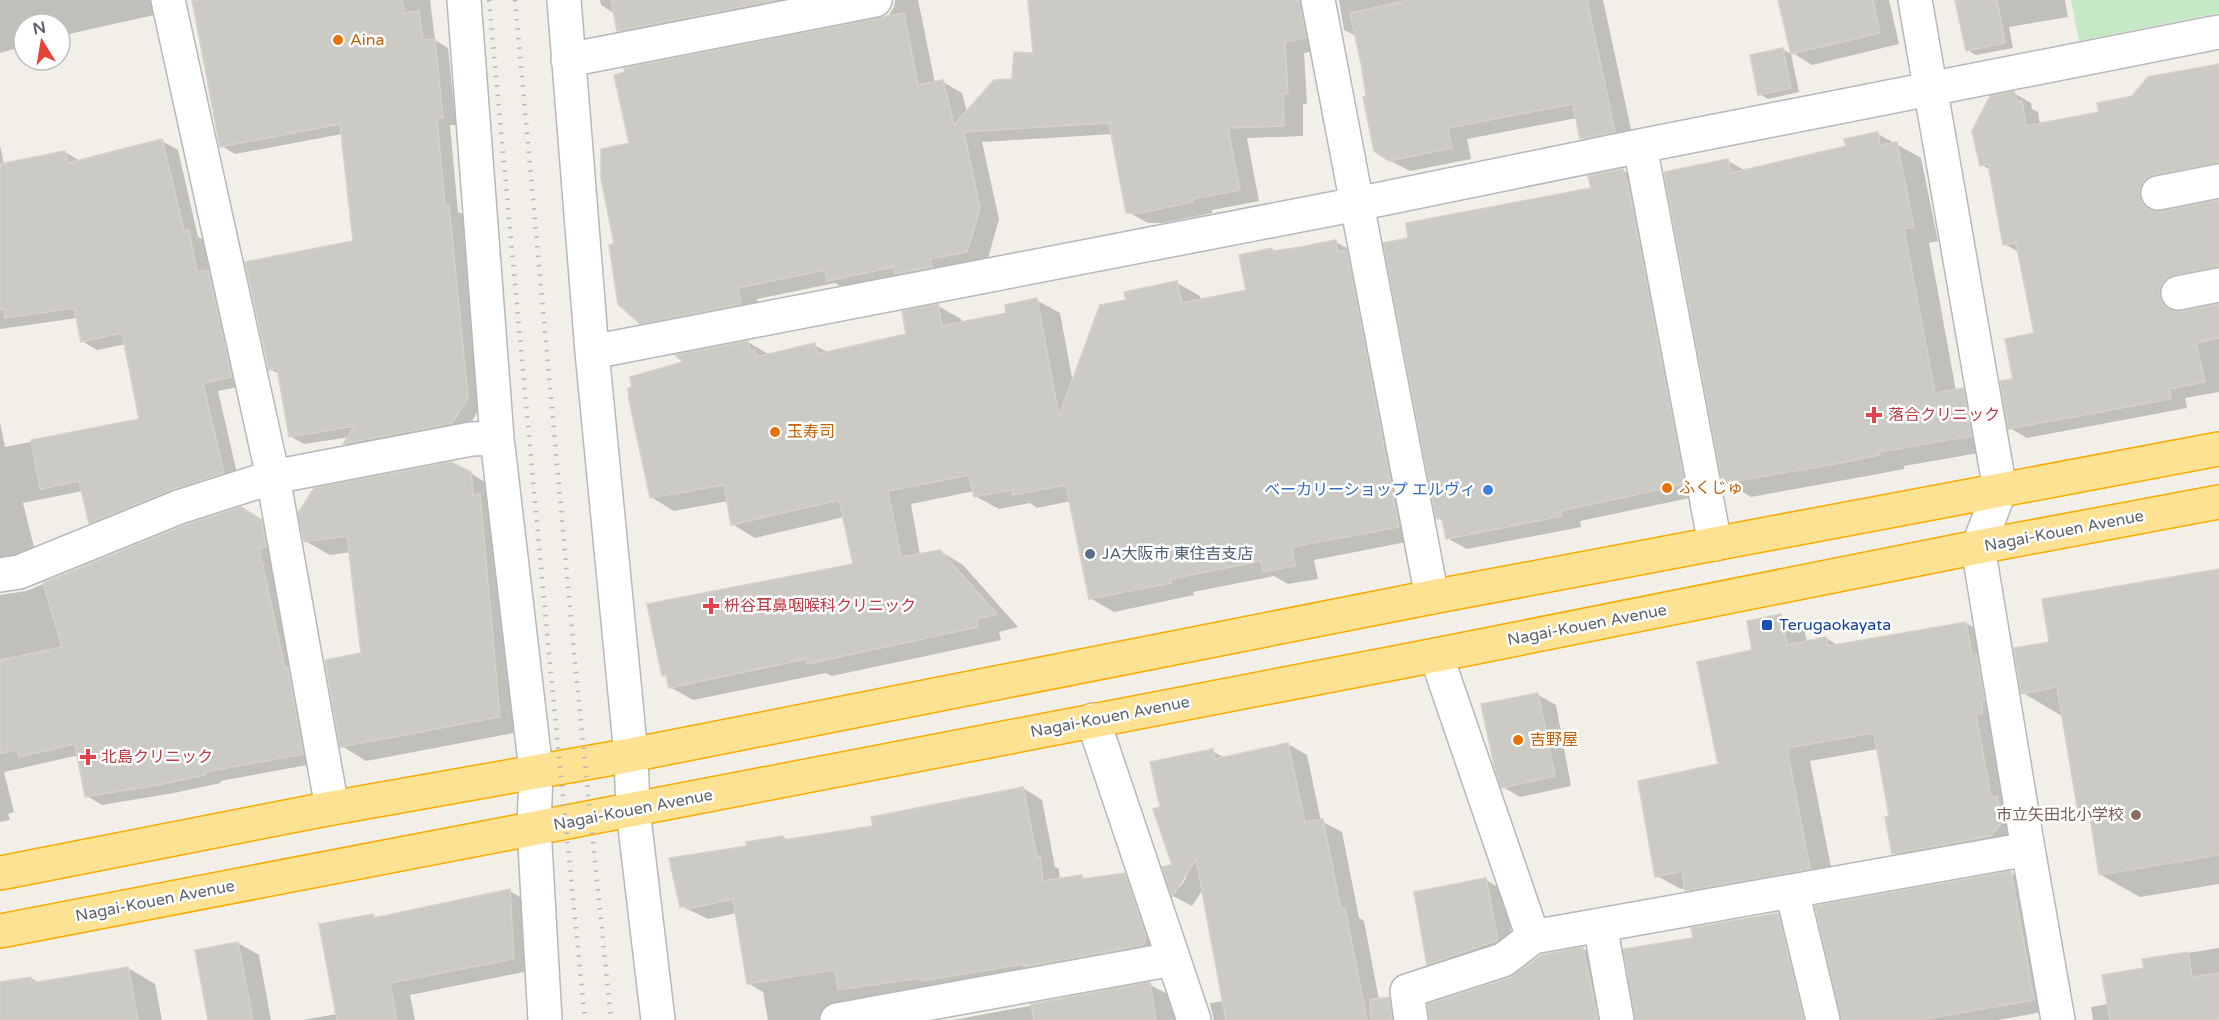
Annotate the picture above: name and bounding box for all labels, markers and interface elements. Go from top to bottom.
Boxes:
north arrow [12,12,72,72]
text: N [31,17,48,39]
place label: Aina [350,30,385,50]
marker: Aina [331,33,345,47]
place label: 落合クリニック [1888,405,2000,425]
marker: 落合クリニック [1865,406,1883,424]
place label: 玉寿司 [787,422,835,442]
marker: 玉寿司 [768,425,782,439]
place label: ふくじゅ [1679,478,1743,498]
place label: ベーカリーショップ エルヴィ [1264,480,1476,500]
marker: ふくじゅ [1660,481,1674,495]
marker: ベーカリーショップ エルヴィ [1481,483,1495,497]
street label: Nagai-Kouen Avenue [1983,506,2145,556]
place label: JA大阪市 東住吉支店 [1102,544,1254,564]
marker: JA大阪市 東住吉支店 [1083,547,1097,561]
place label: 枡谷耳鼻咽喉科クリニック [724,596,916,616]
marker: 枡谷耳鼻咽喉科クリニック [702,597,720,615]
street label: Nagai-Kouen Avenue [1506,600,1668,650]
place label: Terugaokayata [1779,615,1891,635]
marker: Terugaokayata [1760,618,1774,632]
street label: Nagai-Kouen Avenue [1029,692,1191,742]
place label: 吉野屋 [1530,730,1578,750]
marker: 吉野屋 [1511,733,1525,747]
place label: 北島クリニック [101,747,213,767]
marker: 北島クリニック [79,748,97,766]
street label: Nagai-Kouen Avenue [552,785,714,835]
place label: 市立矢田北小学校 [1996,805,2124,825]
marker: 市立矢田北小学校 [2129,808,2143,822]
street label: Nagai-Kouen Avenue [74,876,236,926]

